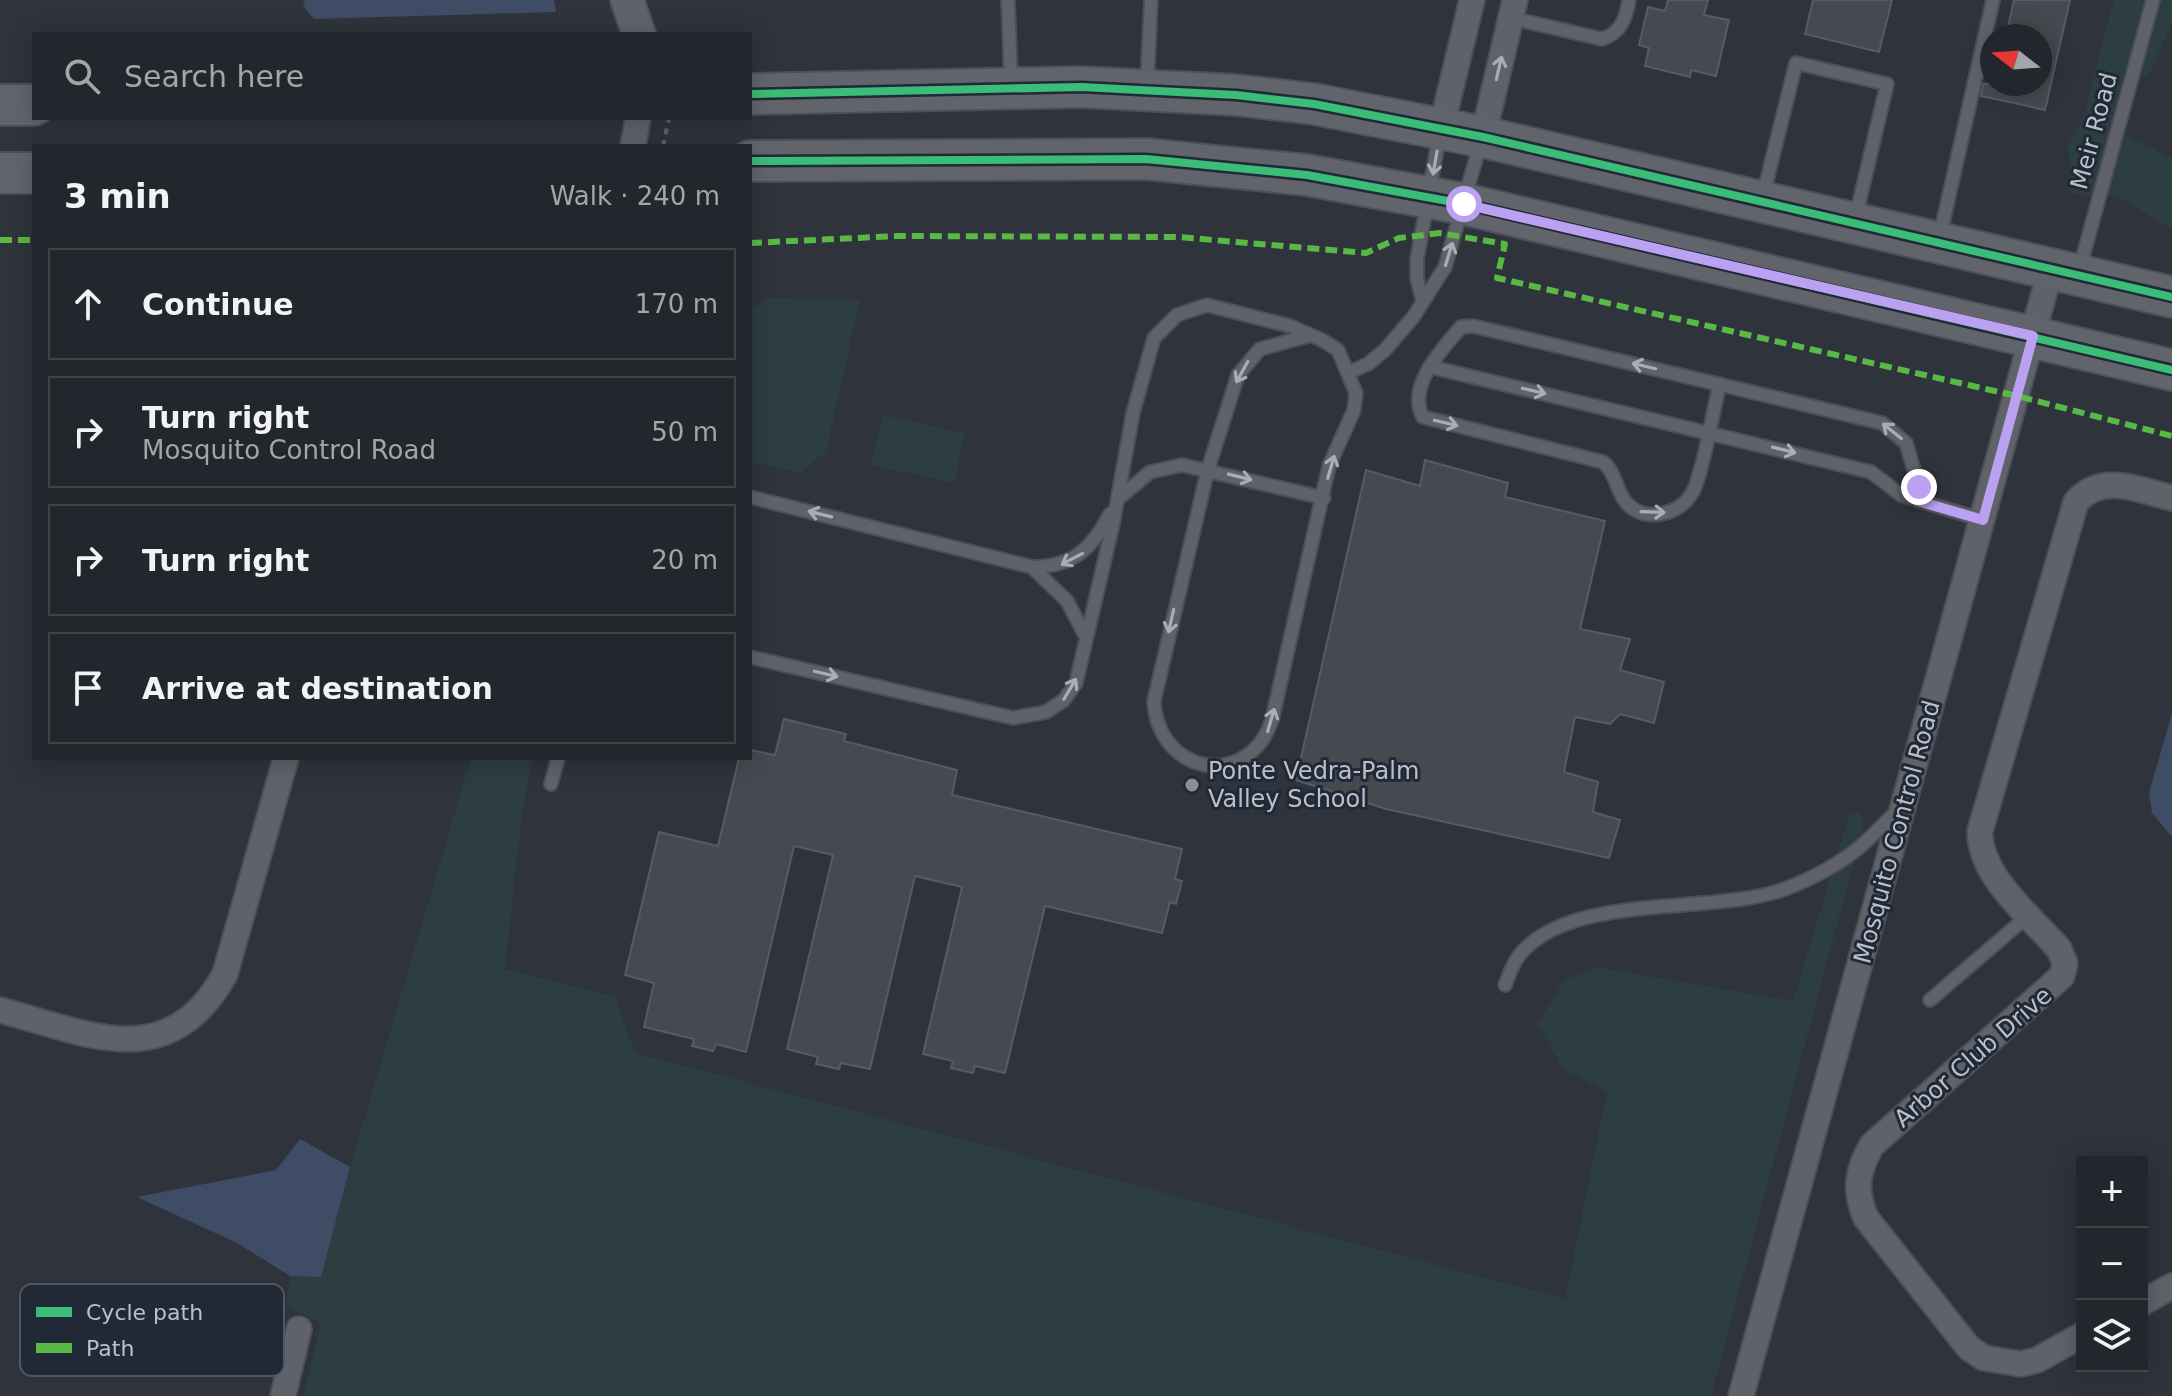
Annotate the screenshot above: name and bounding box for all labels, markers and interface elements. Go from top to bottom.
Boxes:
north arrow [1980,24,2052,96]
search box [32,32,752,120]
icon: search [60,54,104,98]
one-way arrow [1492,56,1507,82]
text: Search here [124,59,304,94]
street label: Meir Road [2065,69,2123,193]
one-way arrow [1426,149,1441,175]
text: 3 min [64,176,171,216]
text: Walk · 240 m [550,181,720,211]
route start [1446,186,1482,222]
one-way arrow [1443,242,1457,267]
icon: ahead [66,282,110,326]
text: Continue [142,287,294,322]
text: 170 m [635,289,718,319]
one-way arrow [1631,358,1657,373]
one-way arrow [1234,360,1250,383]
one-way arrow [1521,384,1547,399]
text: Turn right [142,400,309,435]
icon: right [66,410,110,454]
one-way arrow [1433,416,1459,431]
text: 50 m [651,417,718,447]
one-way arrow [1883,422,1903,440]
text: Mosquito Control Road [142,435,436,465]
one-way arrow [1770,443,1796,458]
one-way arrow [1324,455,1339,481]
route end [1901,469,1937,505]
one-way arrow [1227,471,1252,486]
one-way arrow [1639,505,1665,520]
one-way arrow [808,506,833,521]
icon: right [66,538,110,582]
text: Turn right [142,543,309,578]
text: 20 m [651,545,718,575]
one-way arrow [1060,551,1084,567]
one-way arrow [1163,608,1178,633]
icon: arrive [66,666,110,710]
one-way arrow [813,668,838,683]
text: Arrive at destination [142,671,493,706]
one-way arrow [1062,678,1078,701]
street label: Mosquito Control Road [1848,697,1946,967]
one-way arrow [1264,708,1279,734]
place label: Ponte Vedra-Palm Valley School [1208,757,1419,813]
marker: Ponte Vedra-Palm Valley School [1183,776,1201,794]
street label: Arbor Club Drive [1889,981,2057,1133]
map controls [2076,1156,2148,1372]
button: + [2076,1156,2148,1228]
button: − [2076,1228,2148,1300]
legend [20,1284,284,1376]
text: Cycle path [86,1300,203,1325]
button: layers [2076,1300,2148,1372]
text: Path [86,1336,134,1361]

